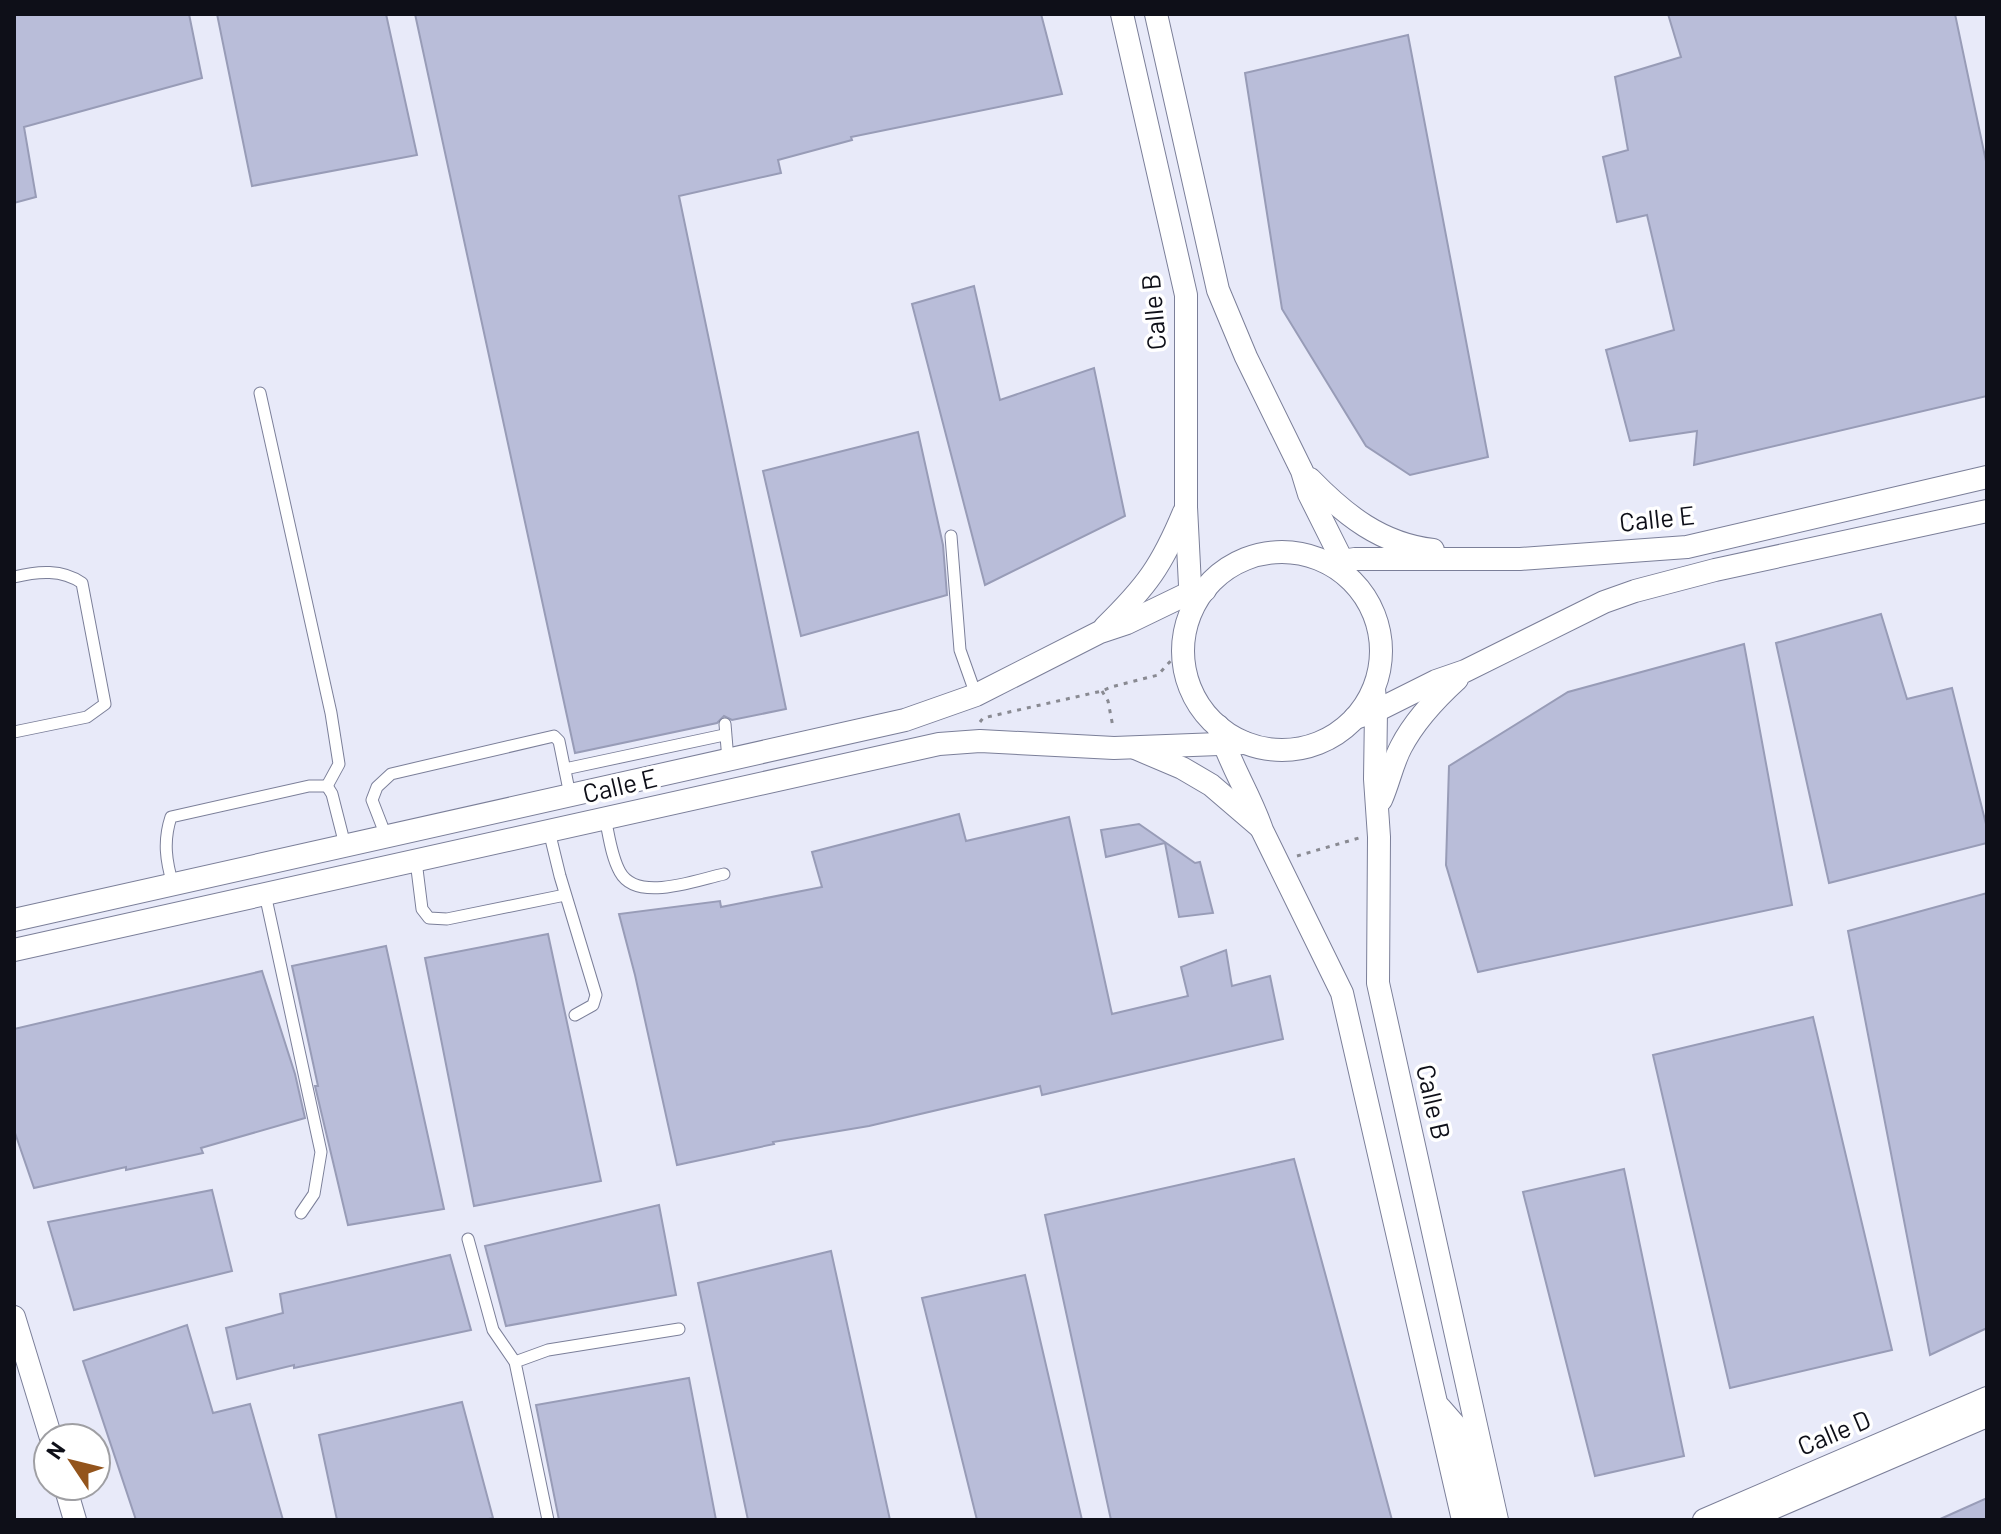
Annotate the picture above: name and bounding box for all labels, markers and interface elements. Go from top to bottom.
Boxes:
street label: Calle B [1134,273,1171,351]
street label: Calle E [1618,498,1696,537]
street label: Calle E [579,761,660,808]
street label: Calle B [1411,1061,1458,1142]
street label: Calle D [1792,1403,1874,1461]
north arrow [32,1422,112,1502]
text: N [40,1437,70,1463]

